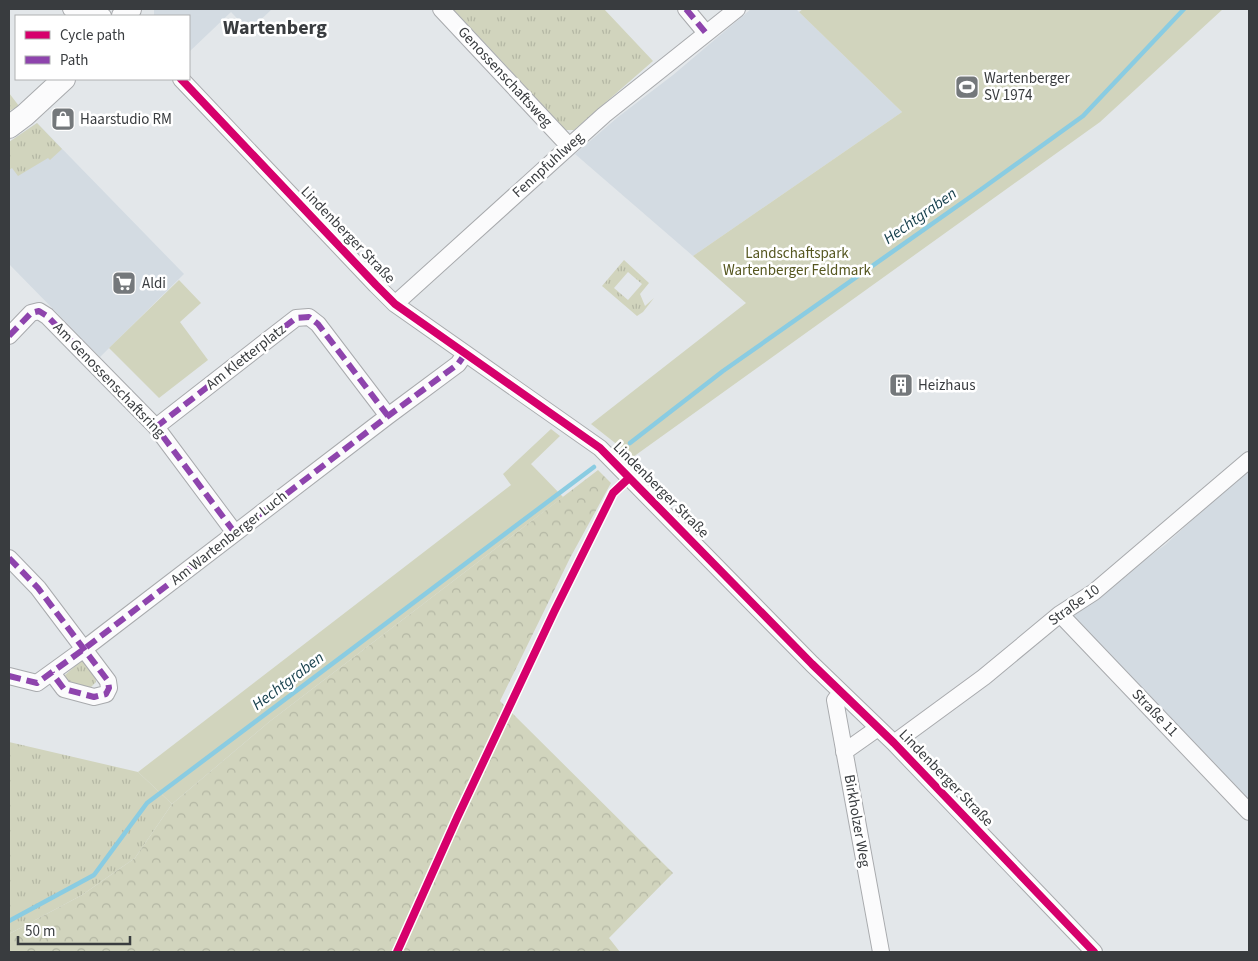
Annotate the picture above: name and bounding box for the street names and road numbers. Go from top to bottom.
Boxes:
street label: Genossenschaftsweg [453,22,558,132]
street label: Fennpfuhlweg [508,127,589,203]
street label: Lindenberger Straße [296,182,400,288]
street label: Am Genossenschaftsring [48,318,170,443]
street label: Am Kletterplatz [201,319,291,395]
street label: Lindenberger Straße [608,437,714,543]
street label: Am Wartenberger Luch [166,486,292,590]
street label: Straße 10 [1044,579,1104,631]
street label: Straße 11 [1127,684,1183,742]
street label: Lindenberger Straße [894,725,998,831]
street label: Birkholzer Weg [839,773,876,869]

